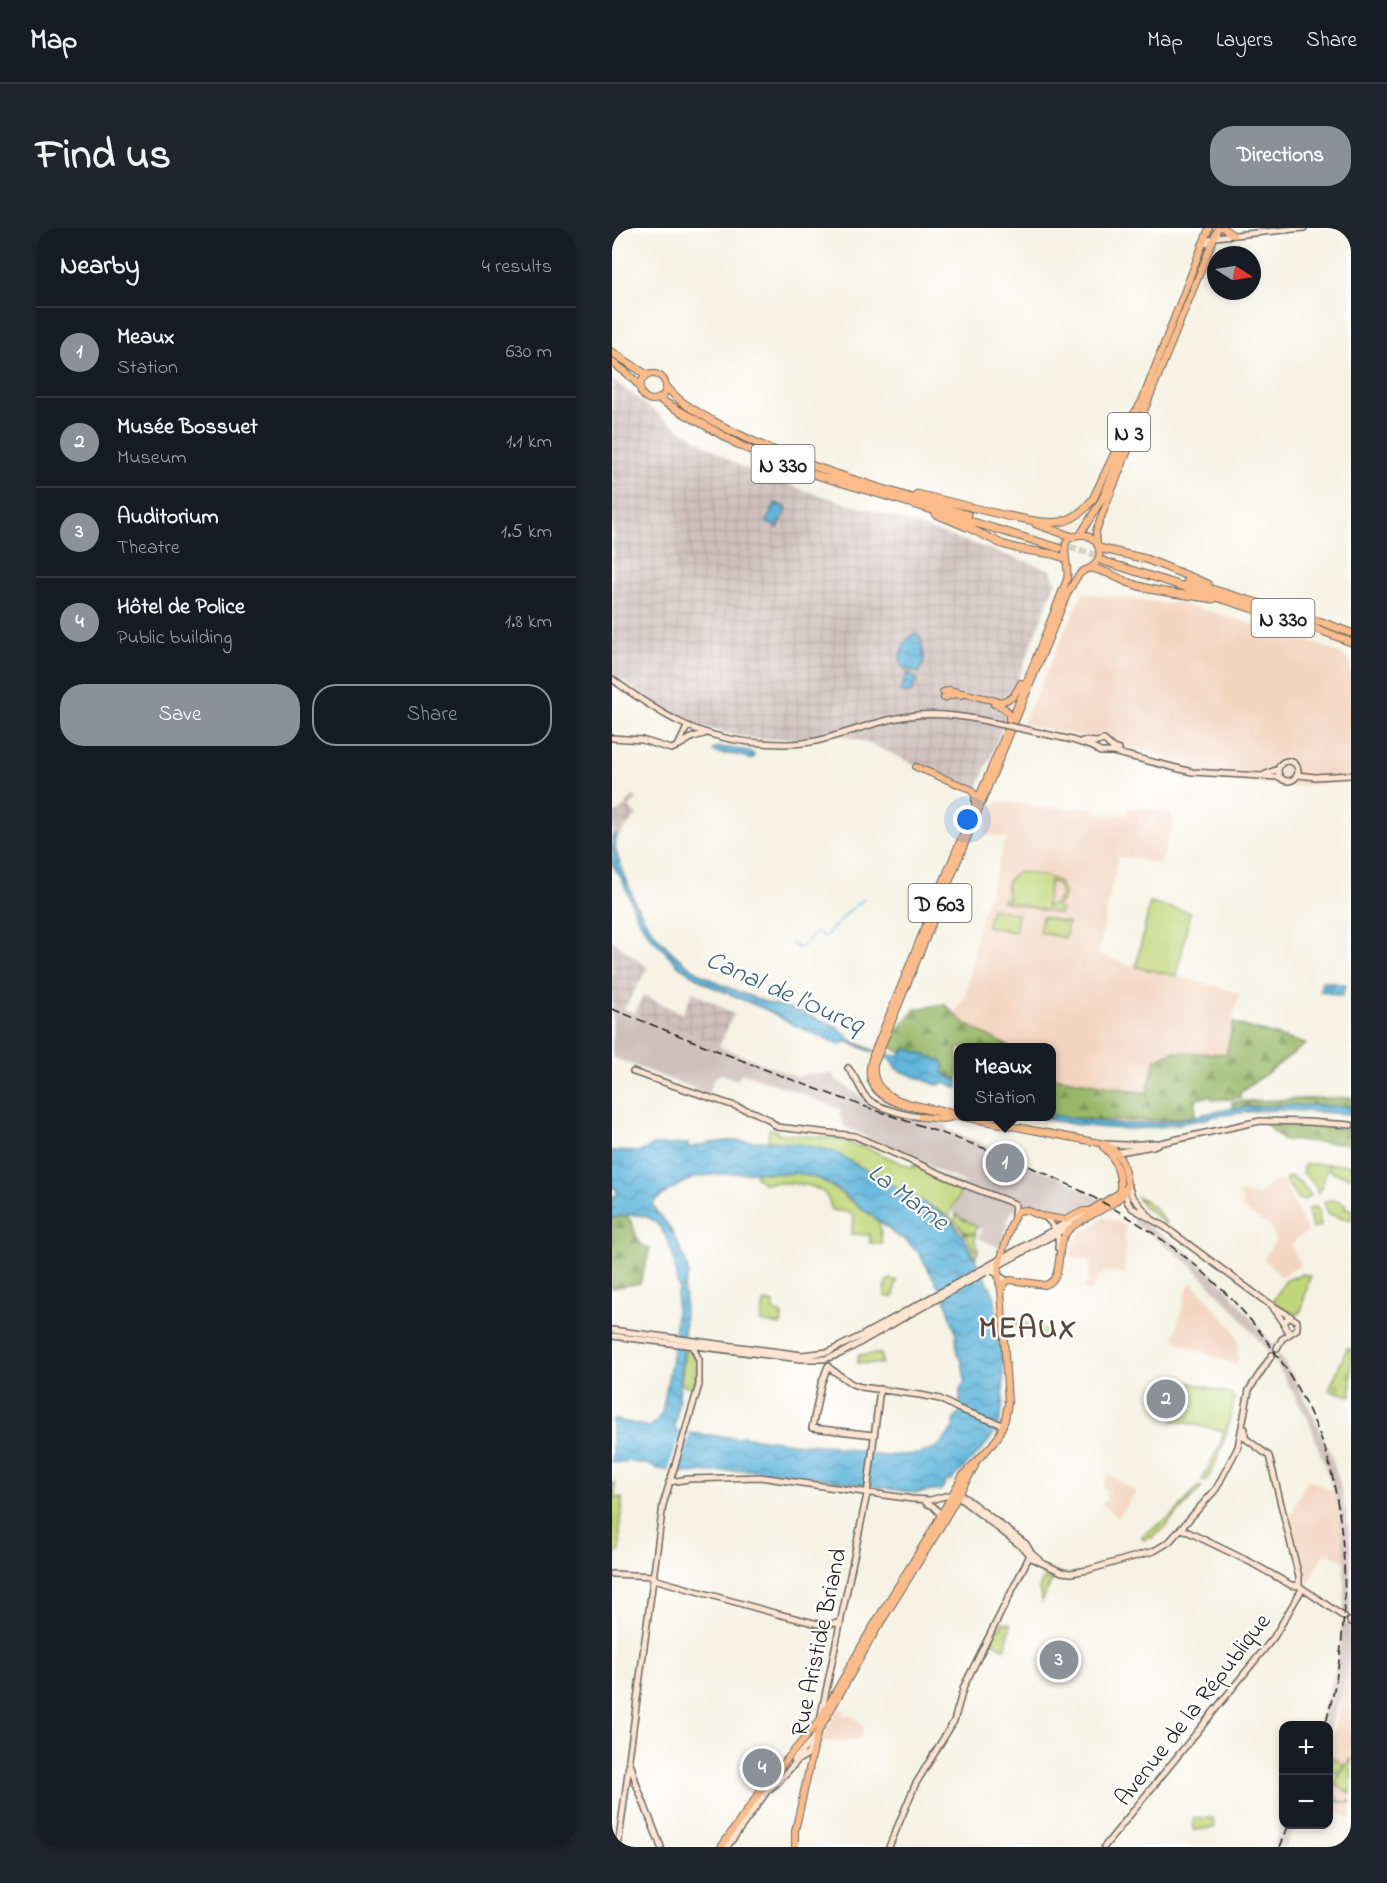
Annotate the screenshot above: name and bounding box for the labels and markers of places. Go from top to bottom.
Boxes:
pin: 1 [986,1140,1024,1186]
pin: 2 [1146,1376,1186,1422]
pin: 3 [1040,1638,1078,1682]
pin: 4 [742,1746,782,1790]

